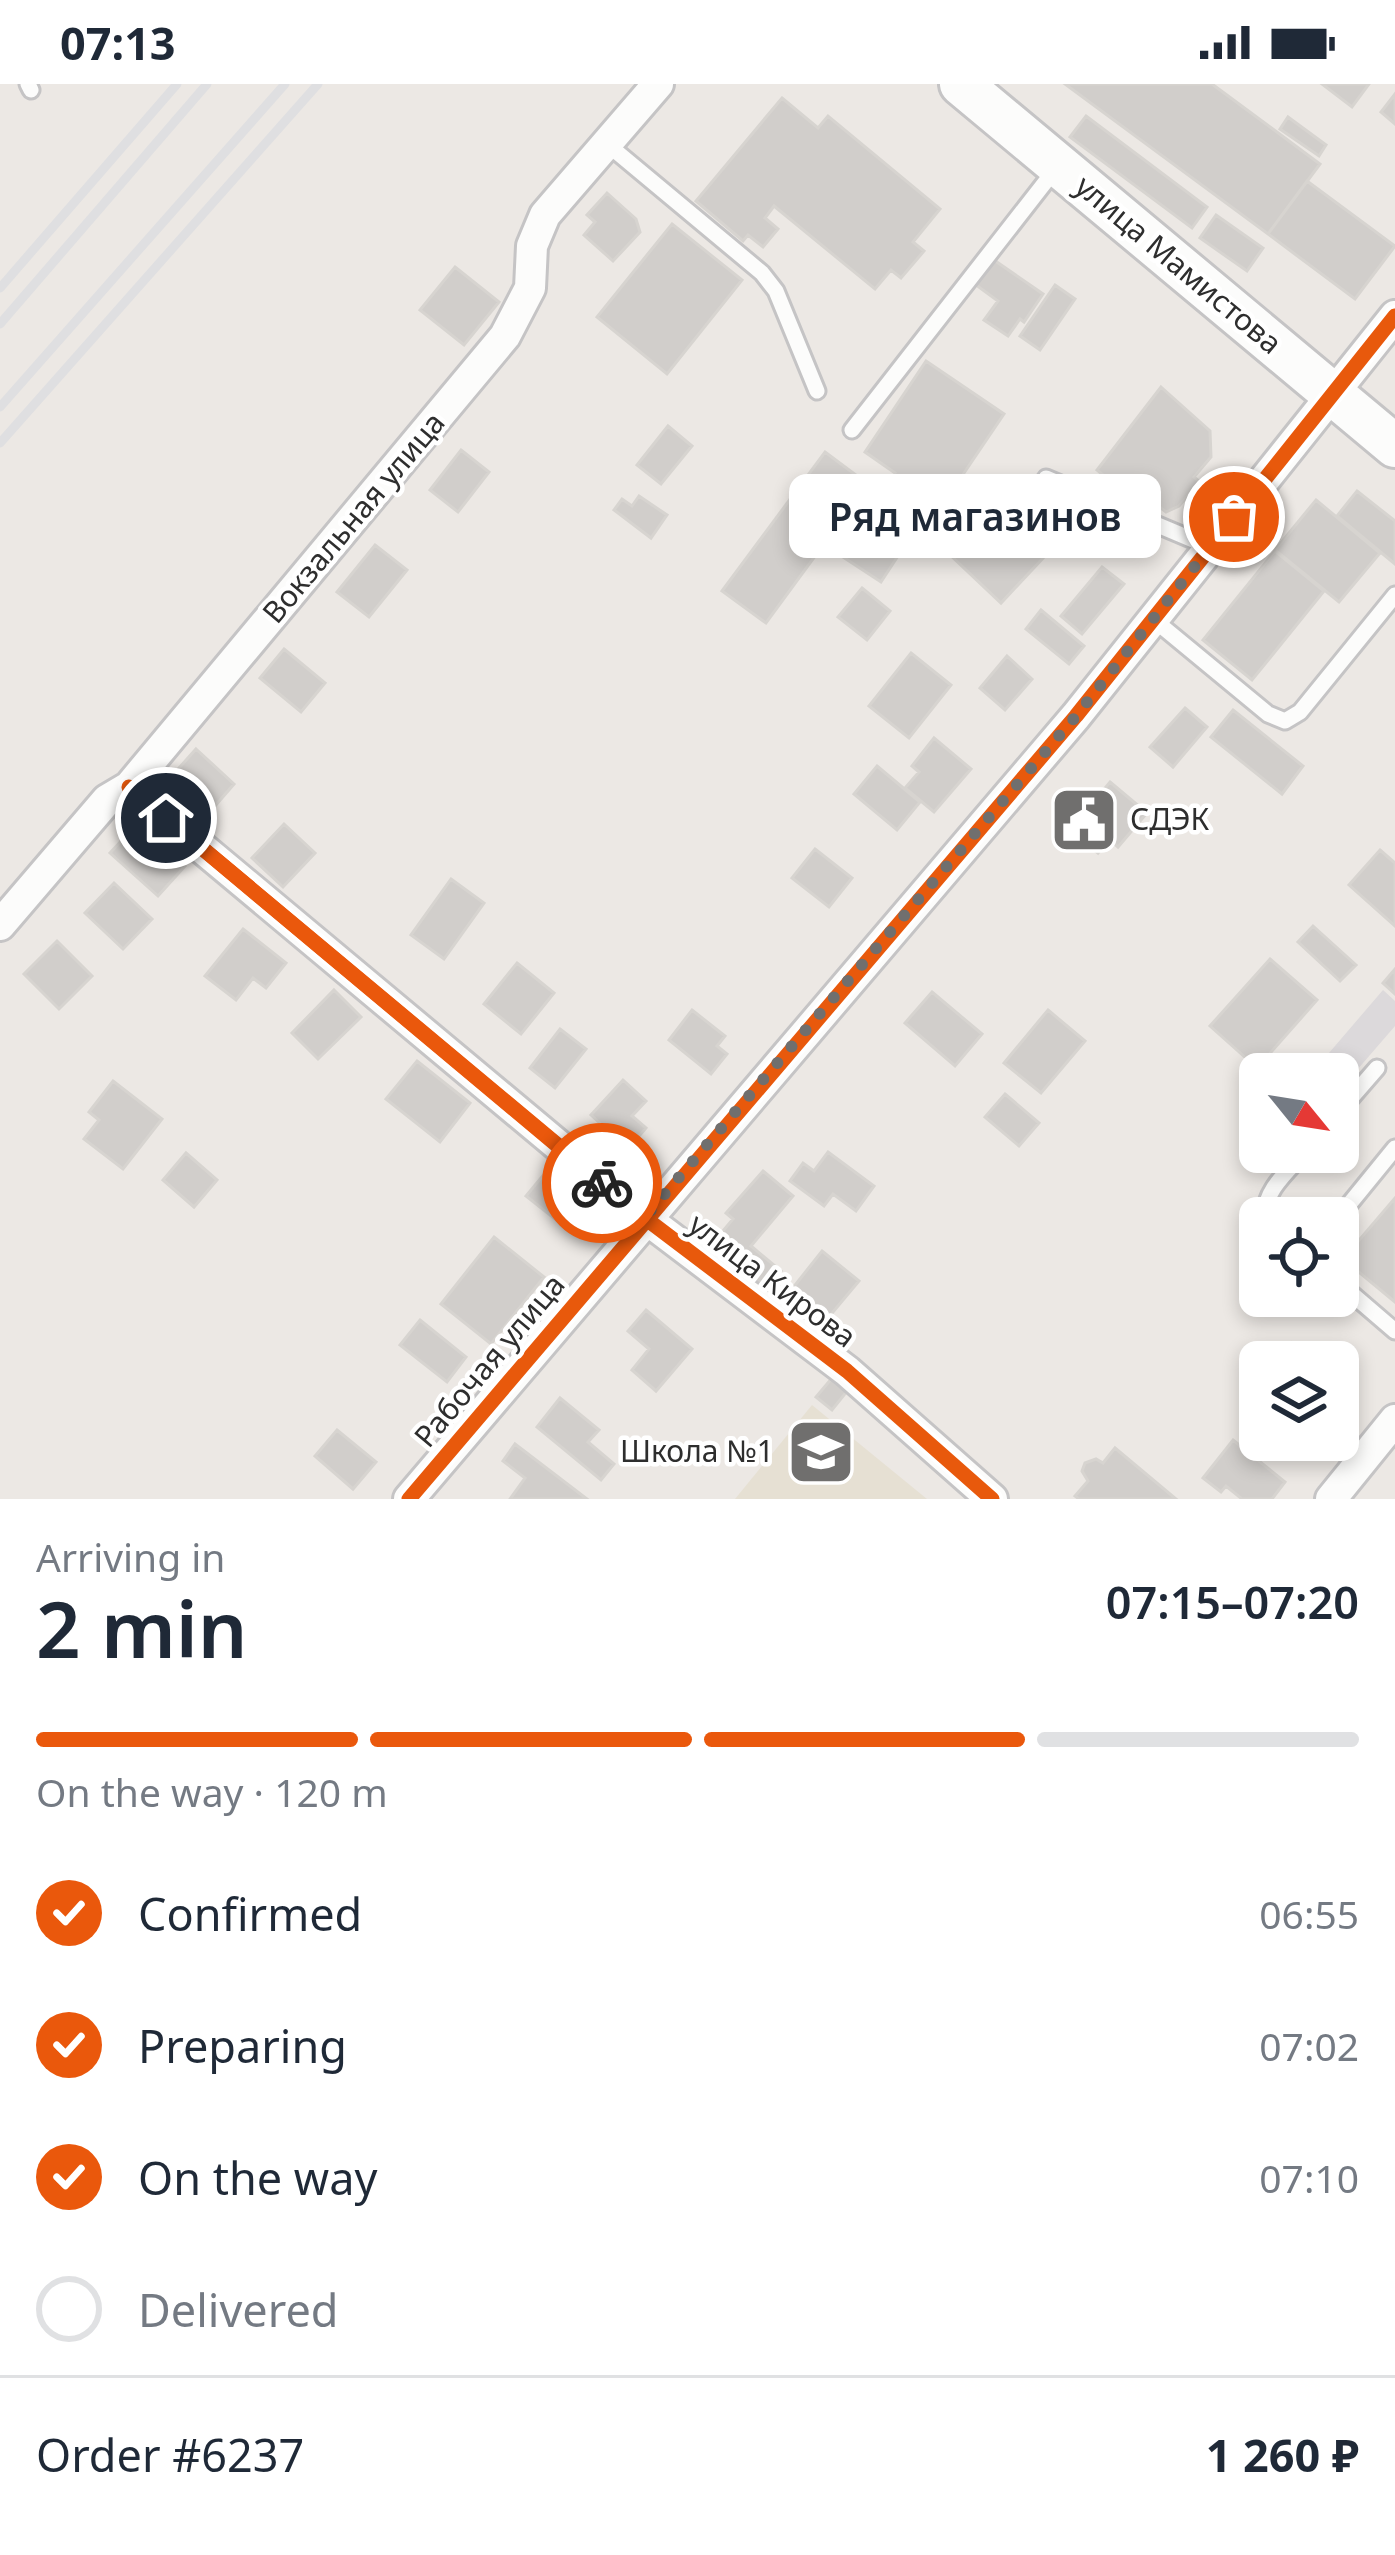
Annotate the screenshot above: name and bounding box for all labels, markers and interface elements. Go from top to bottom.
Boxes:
text: 07:13 [60,12,176,73]
street label: улица Мамистова [1067,165,1291,363]
street label: Вокзальная улица [252,403,453,631]
pin [1183,466,1285,568]
callout: Ряд магазинов [790,475,1162,559]
icon: bag [1201,484,1267,550]
text: Ряд магазинов [828,489,1122,542]
pin [115,767,217,869]
icon: home [133,785,199,851]
public building icon: СДЭК [1049,785,1119,855]
place label: СДЭК [1130,798,1209,839]
north arrow [1239,1053,1359,1173]
map controls [1239,1053,1359,1461]
courier [542,1123,662,1243]
icon: bike [569,1150,635,1216]
button: locate [1239,1197,1359,1317]
street label: улица Кирова [681,1203,865,1356]
street label: Рабочая улица [404,1265,573,1455]
button: layers [1239,1341,1359,1461]
school or university icon: Школа №1 [786,1417,856,1487]
place label: Школа №1 [620,1430,774,1471]
text: Arriving in [36,1530,225,1583]
text: 07:15–07:20 [1106,1571,1359,1632]
text: 2 min [36,1575,248,1681]
text: On the way · 120 m [36,1765,388,1818]
icon: check [36,1880,102,1946]
text: Confirmed [138,1883,362,1944]
text: 06:55 [1259,1887,1359,1940]
icon: check [36,2012,102,2078]
text: Preparing [138,2015,347,2076]
text: 07:02 [1259,2019,1359,2072]
icon: check [36,2144,102,2210]
text: On the way [138,2147,377,2208]
text: 07:10 [1259,2151,1359,2204]
text: Delivered [138,2279,338,2340]
text: Order #6237 [36,2424,304,2485]
text: 1 260 ₽ [1206,2424,1359,2485]

